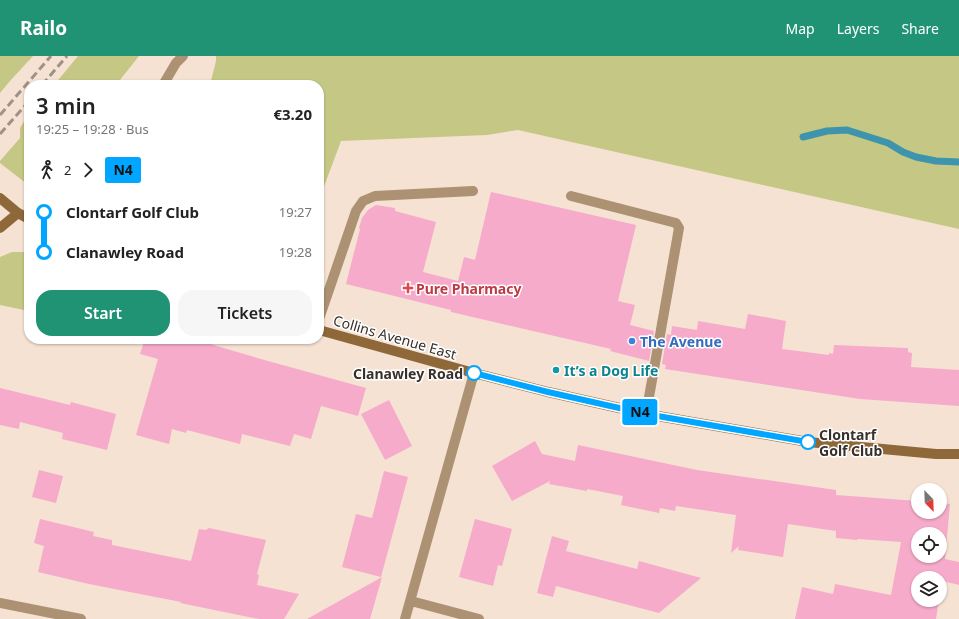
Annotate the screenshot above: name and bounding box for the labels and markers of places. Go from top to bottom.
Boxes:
place label: Pure Pharmacy [416,279,521,298]
marker: Pure Pharmacy [403,283,413,293]
place label: The Avenue [640,332,722,351]
marker: The Avenue [627,336,637,346]
place label: It’s a Dog Life [564,361,658,380]
place label: Clanawley Road [353,364,463,383]
marker: Clanawley Road [466,365,482,381]
marker: It’s a Dog Life [551,365,561,375]
place label: Clontarf Golf Club [819,425,882,460]
marker: Clontarf Golf Club [800,434,816,450]

